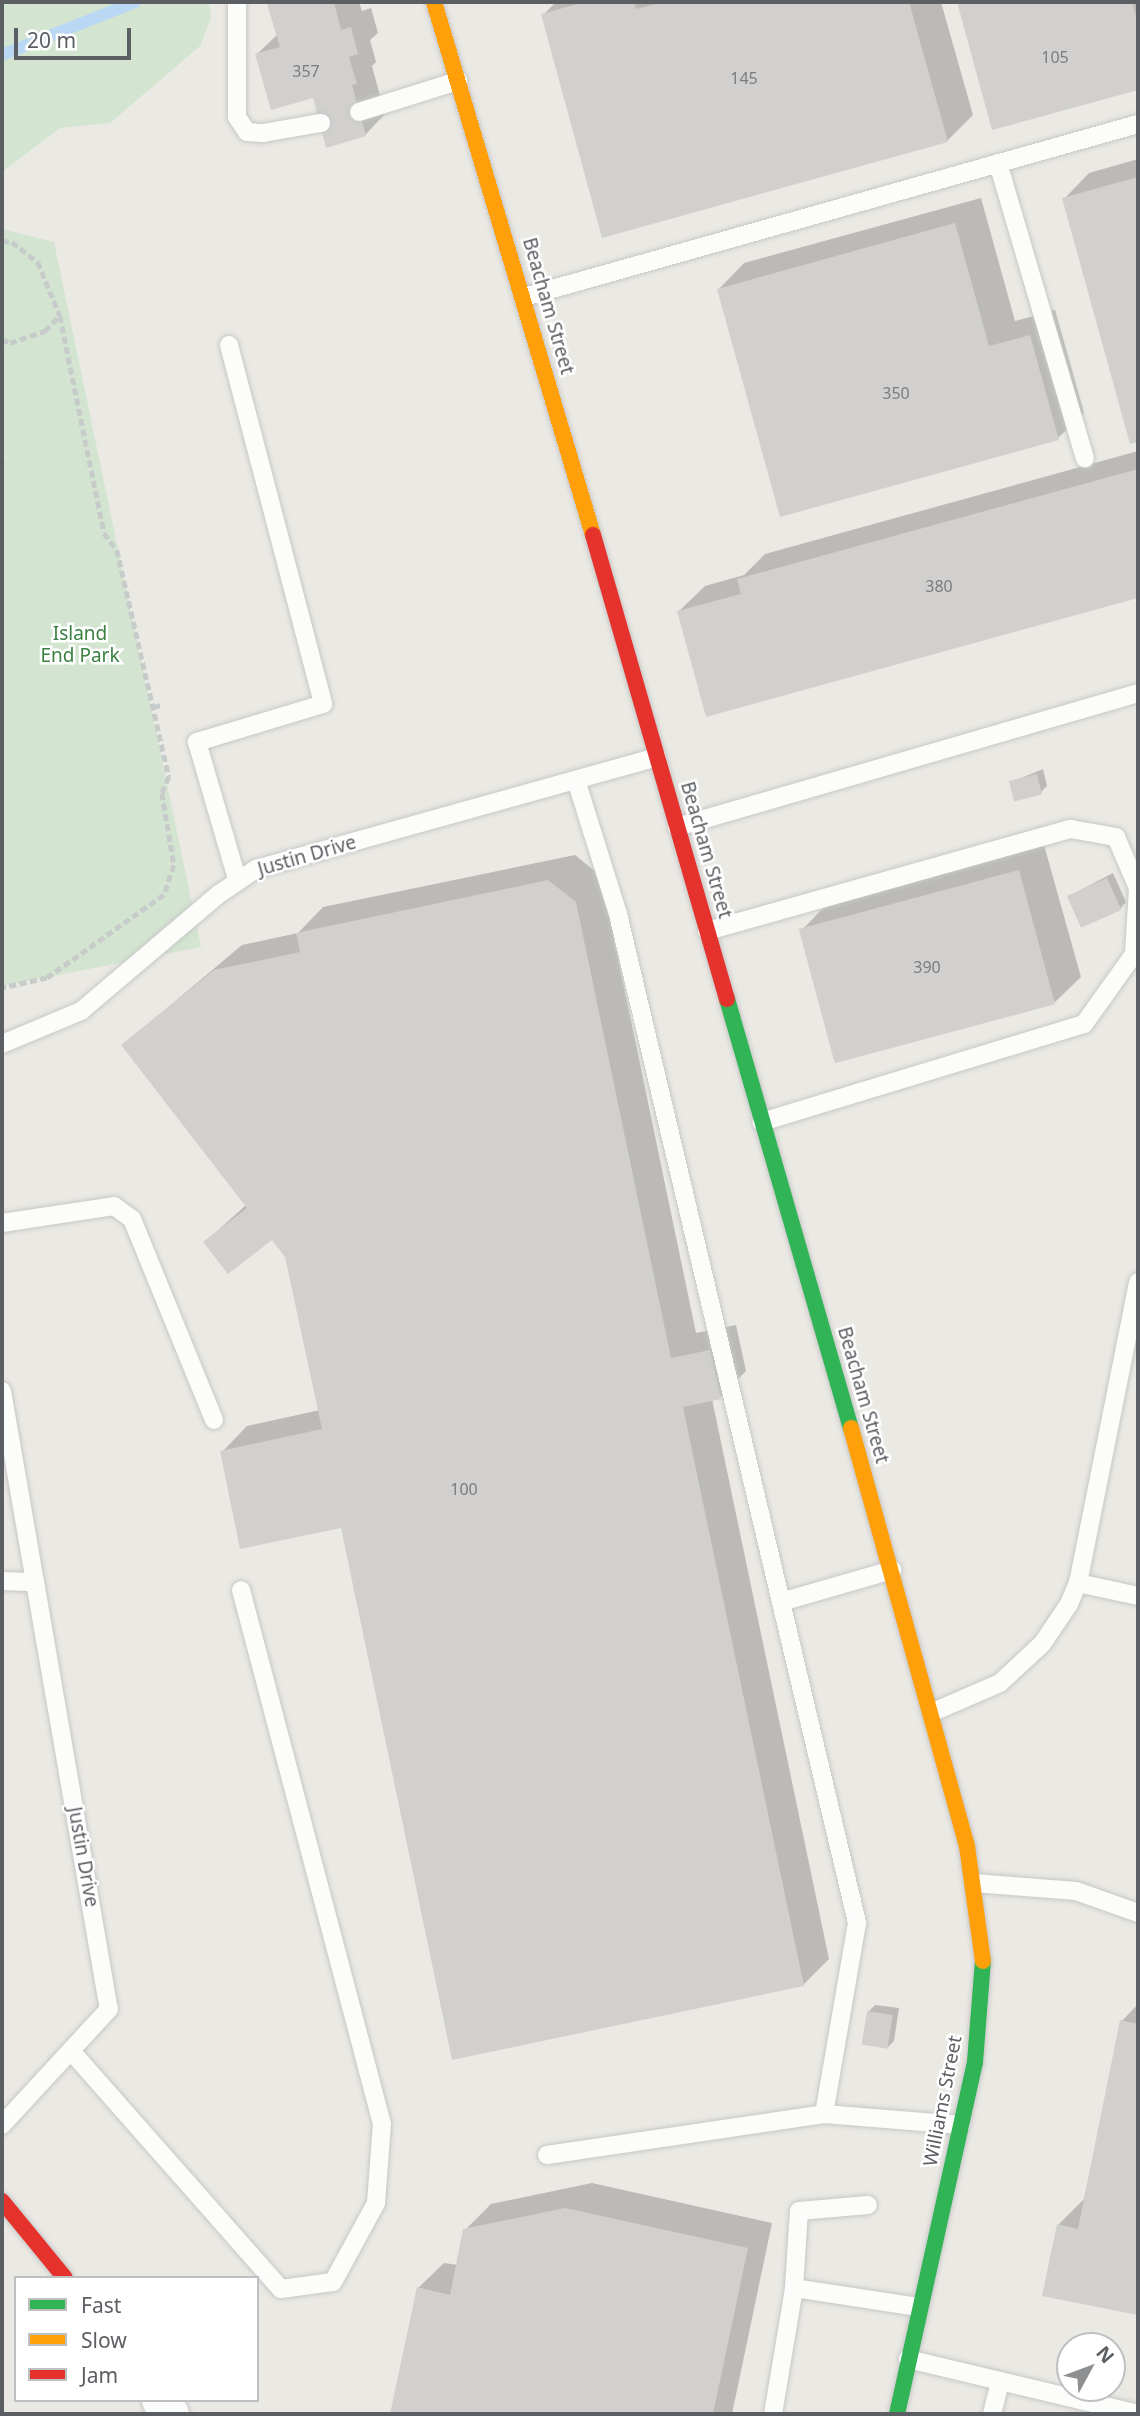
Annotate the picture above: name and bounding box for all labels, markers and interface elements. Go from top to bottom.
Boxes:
scale bar [18,14,135,58]
text: 20 m [27,26,76,54]
house number: 105 [1041,47,1069,67]
house number: 357 [292,61,320,81]
house number: 145 [730,68,758,88]
street label: Beacham Street [518,235,578,377]
house number: 350 [882,383,910,403]
house number: 380 [925,576,953,596]
park label: Island End Park [40,623,120,667]
street label: Beacham Street [676,779,736,921]
street label: Justin Drive [255,831,359,881]
house number: 390 [913,957,941,977]
street label: Beacham Street [833,1324,893,1466]
house number: 100 [450,1479,478,1499]
street label: Justin Drive [63,1805,103,1909]
street label: Williams Street [919,2034,967,2168]
legend [14,2276,259,2402]
text: Fast [81,2291,121,2319]
text: Slow [81,2326,127,2354]
north arrow [1056,2332,1126,2402]
text: N [1090,2340,1120,2369]
text: Jam [81,2361,118,2389]

